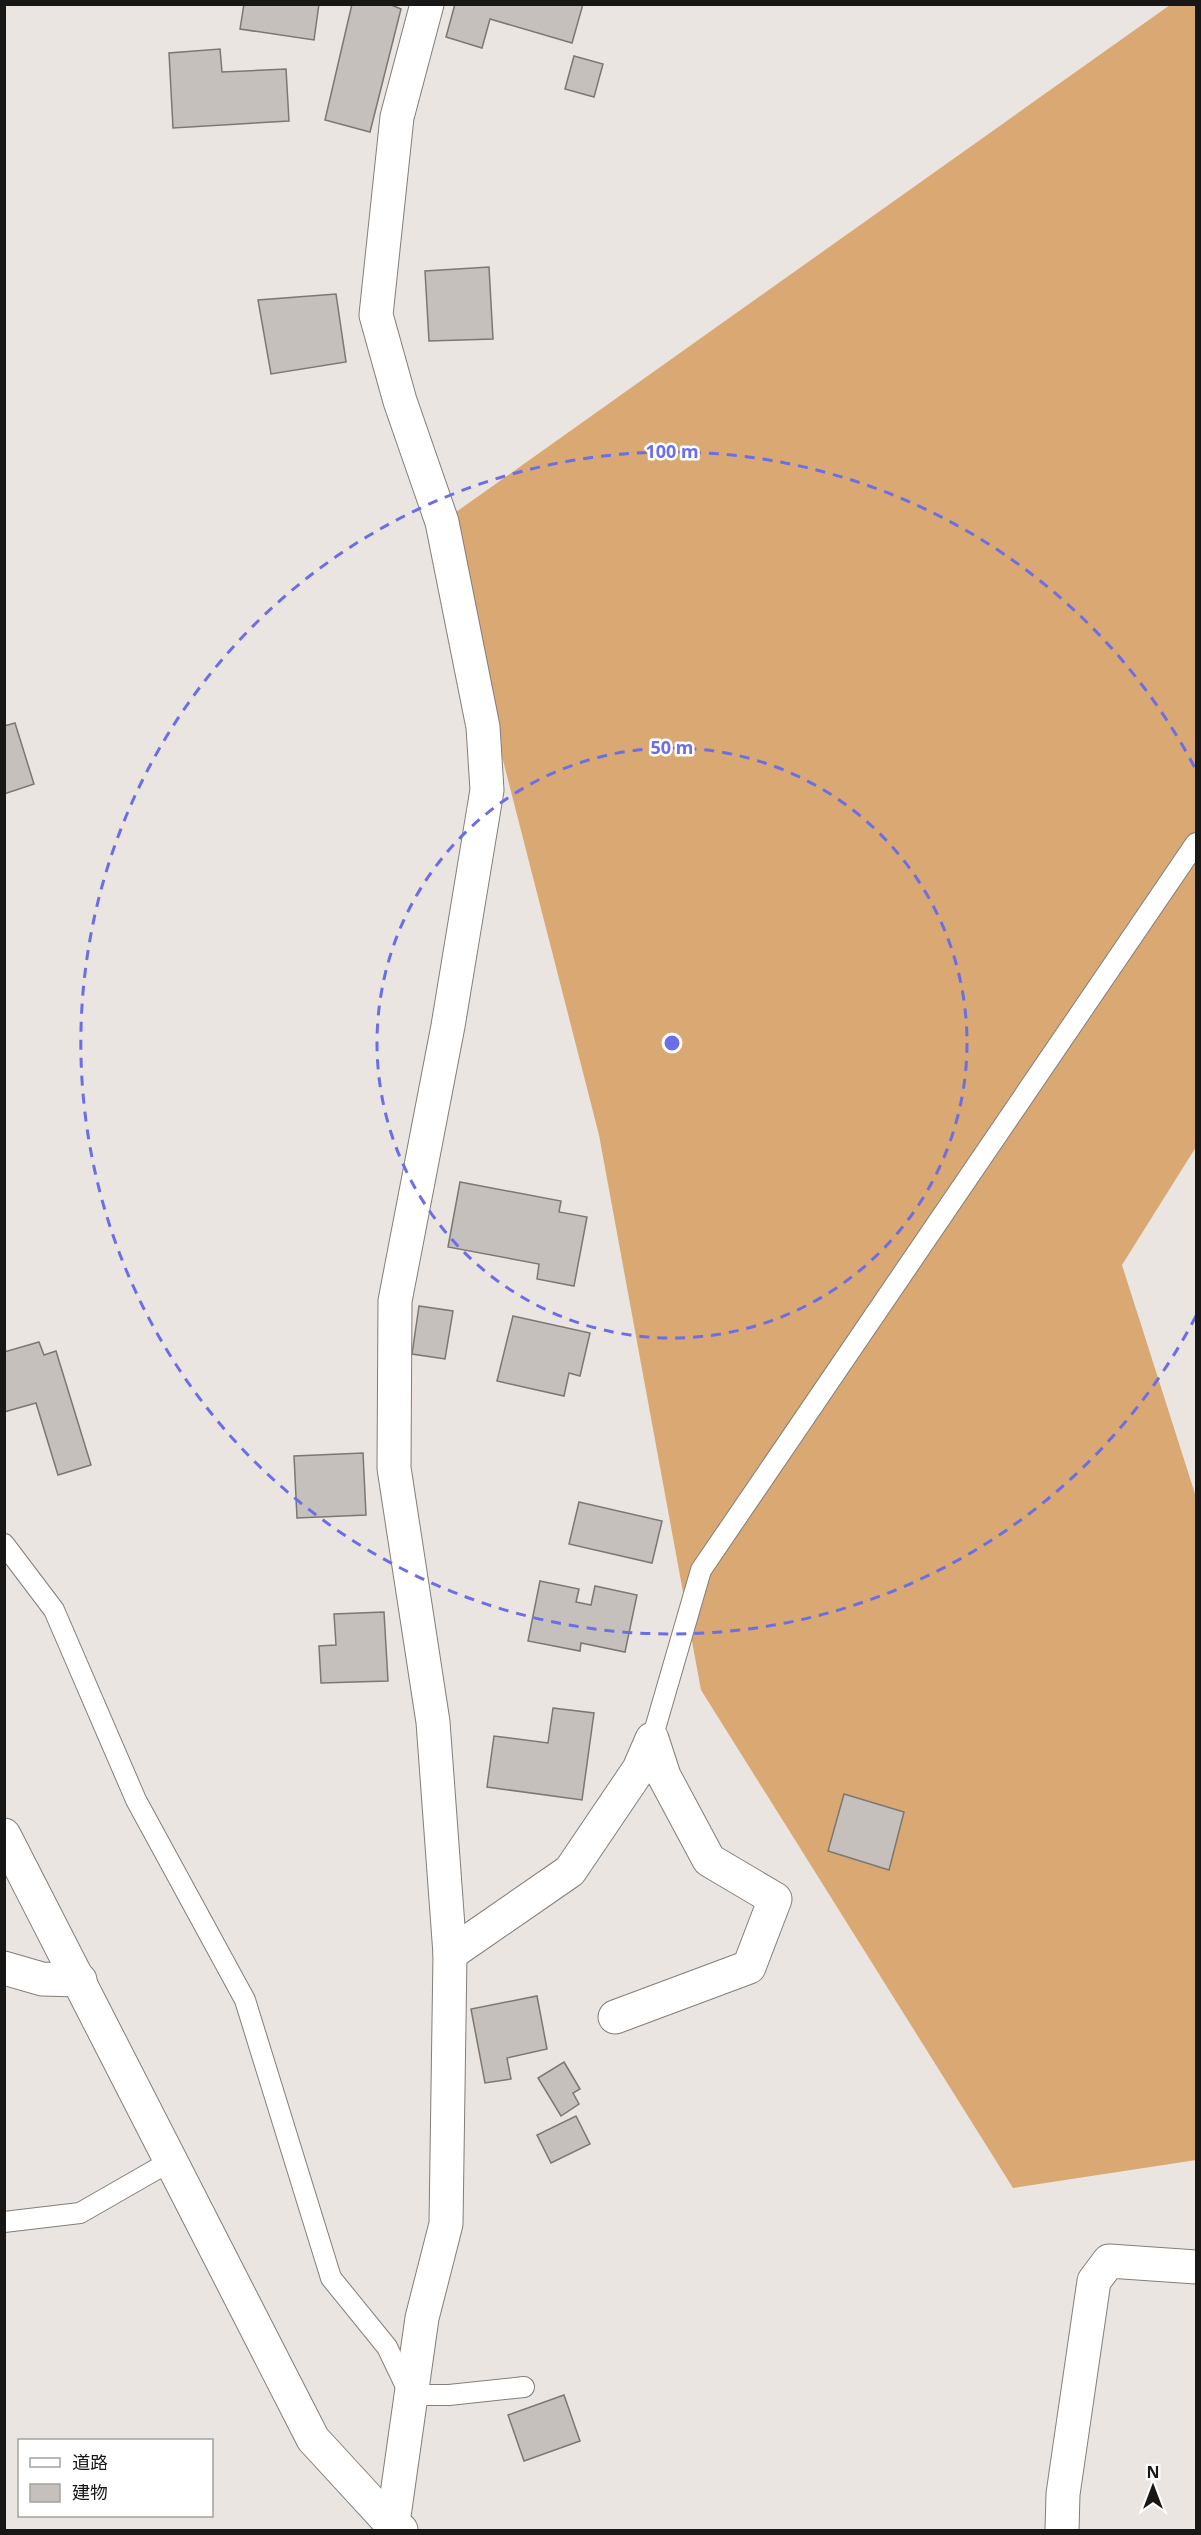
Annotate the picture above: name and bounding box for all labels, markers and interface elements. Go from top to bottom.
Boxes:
text: 100 m [645,439,699,463]
text: 50 m [651,735,693,759]
centre of rings [662,1033,682,1053]
legend [18,2439,213,2517]
text: 道路 [72,2450,108,2474]
north arrow [1123,2457,1183,2517]
text: N [1146,2461,1160,2483]
text: 建物 [72,2480,108,2504]

